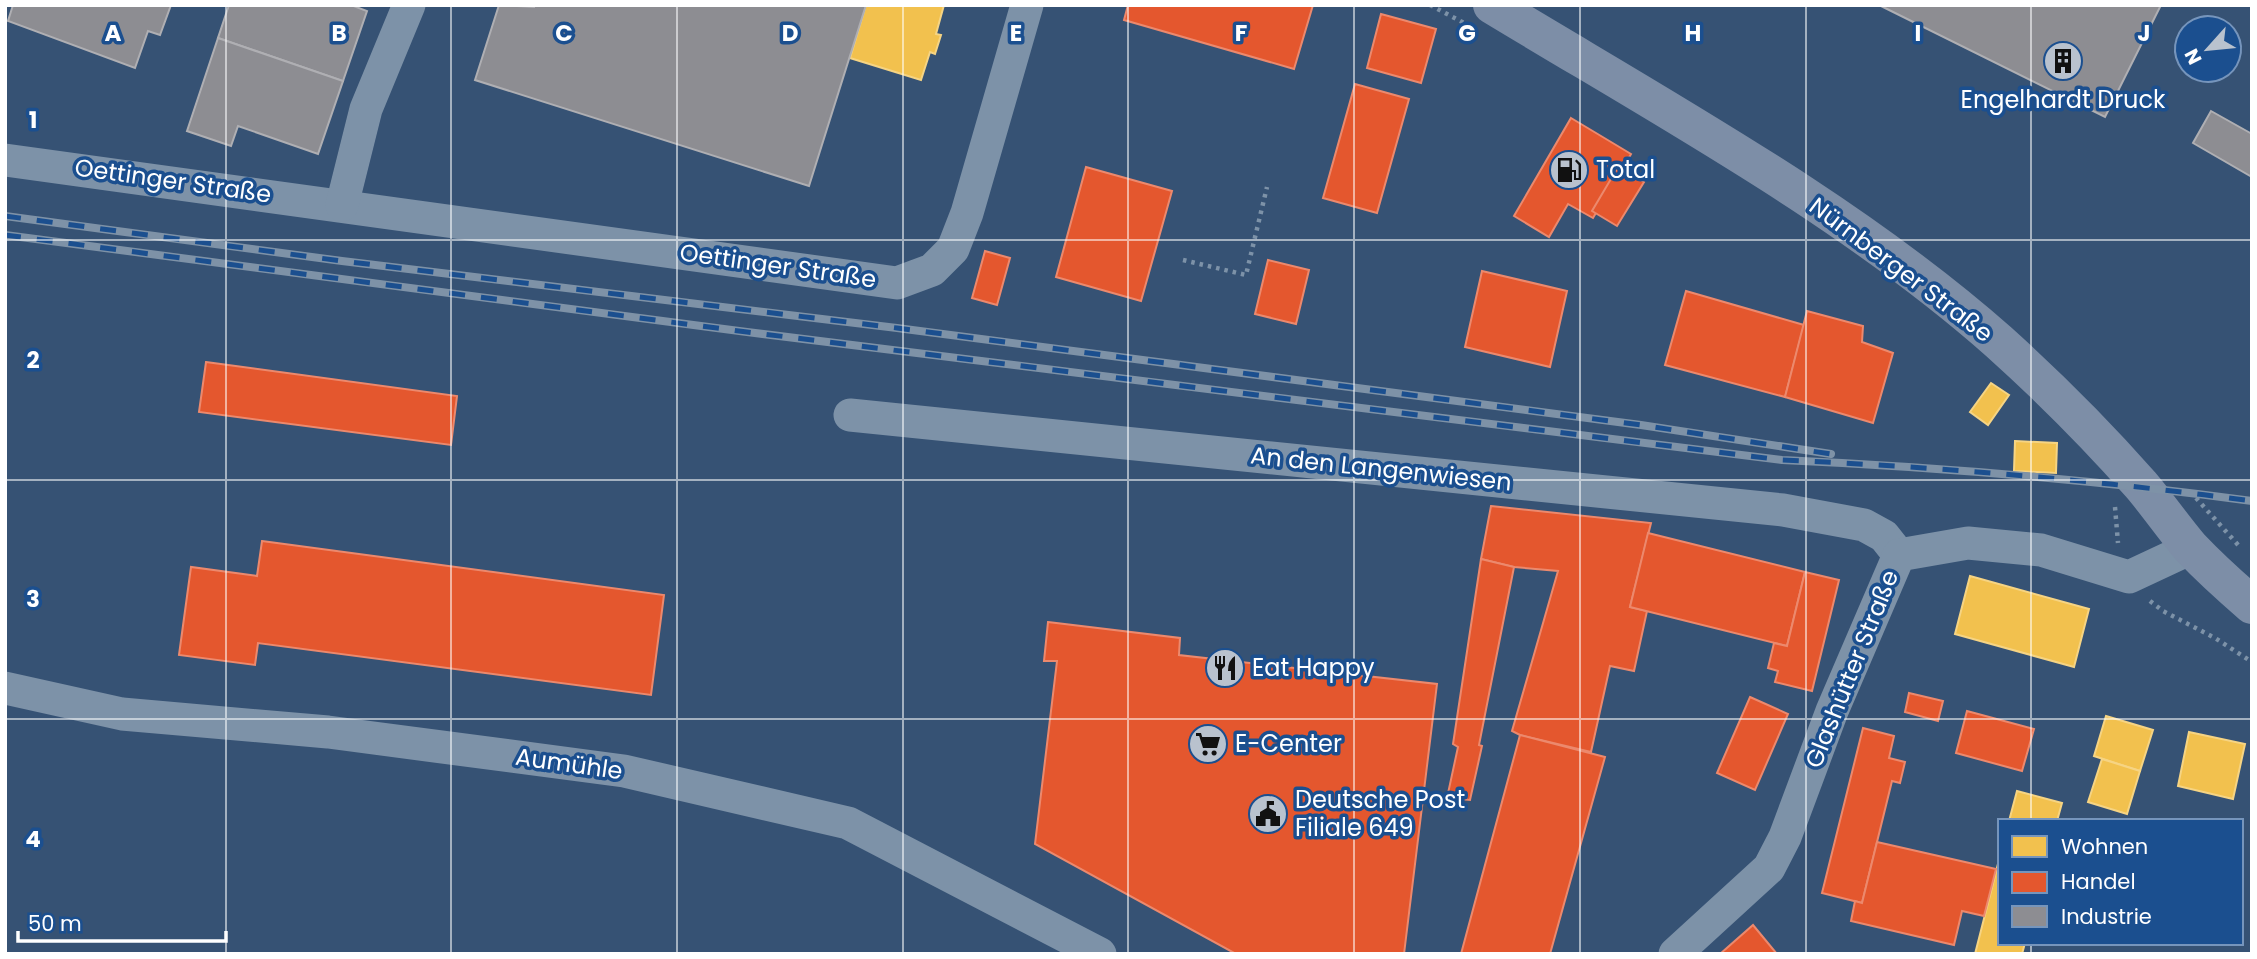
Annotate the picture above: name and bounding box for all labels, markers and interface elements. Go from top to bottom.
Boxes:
north arrow [2173,14,2243,84]
text: A [105,17,122,49]
text: B [331,17,347,49]
text: C [555,17,573,49]
text: D [782,17,798,49]
text: E [1010,17,1022,49]
text: F [1235,17,1247,49]
text: G [1458,17,1476,49]
text: H [1685,17,1701,49]
text: I [1915,17,1921,49]
text: J [2137,17,2151,49]
building icon: Engelhardt Druck [2042,40,2084,82]
text: N [2178,44,2209,69]
place label: Engelhardt Druck [1961,83,2166,116]
text: 1 [29,104,37,136]
fuel station icon: Total [1548,149,1590,191]
street label: Oettinger Straße [73,150,273,211]
place label: Total [1596,153,1655,186]
street label: Nürnberger Straße [1803,190,2000,350]
street label: Oettinger Straße [678,235,878,296]
text: 2 [26,344,40,376]
street label: An den Langenwiesen [1249,438,1513,499]
street label: Glashütter Straße [1797,565,1906,773]
text: 3 [26,583,40,615]
restaurant icon: Eat Happy [1204,647,1246,689]
place label: Eat Happy [1252,651,1375,684]
supermarket icon: E-Center [1187,723,1229,765]
place label: E-Center [1235,727,1342,760]
street label: Aumühle [513,740,625,787]
place label: Deutsche Post Filiale 649 [1295,783,1465,844]
public building icon: Deutsche Post Filiale 649 [1247,793,1289,835]
legend [1998,819,2243,945]
text: 4 [25,823,41,855]
text: Wohnen [2061,832,2148,861]
text: Handel [2061,867,2136,896]
scale bar [18,900,226,944]
text: Industrie [2061,902,2152,931]
text: 50 m [28,909,82,938]

